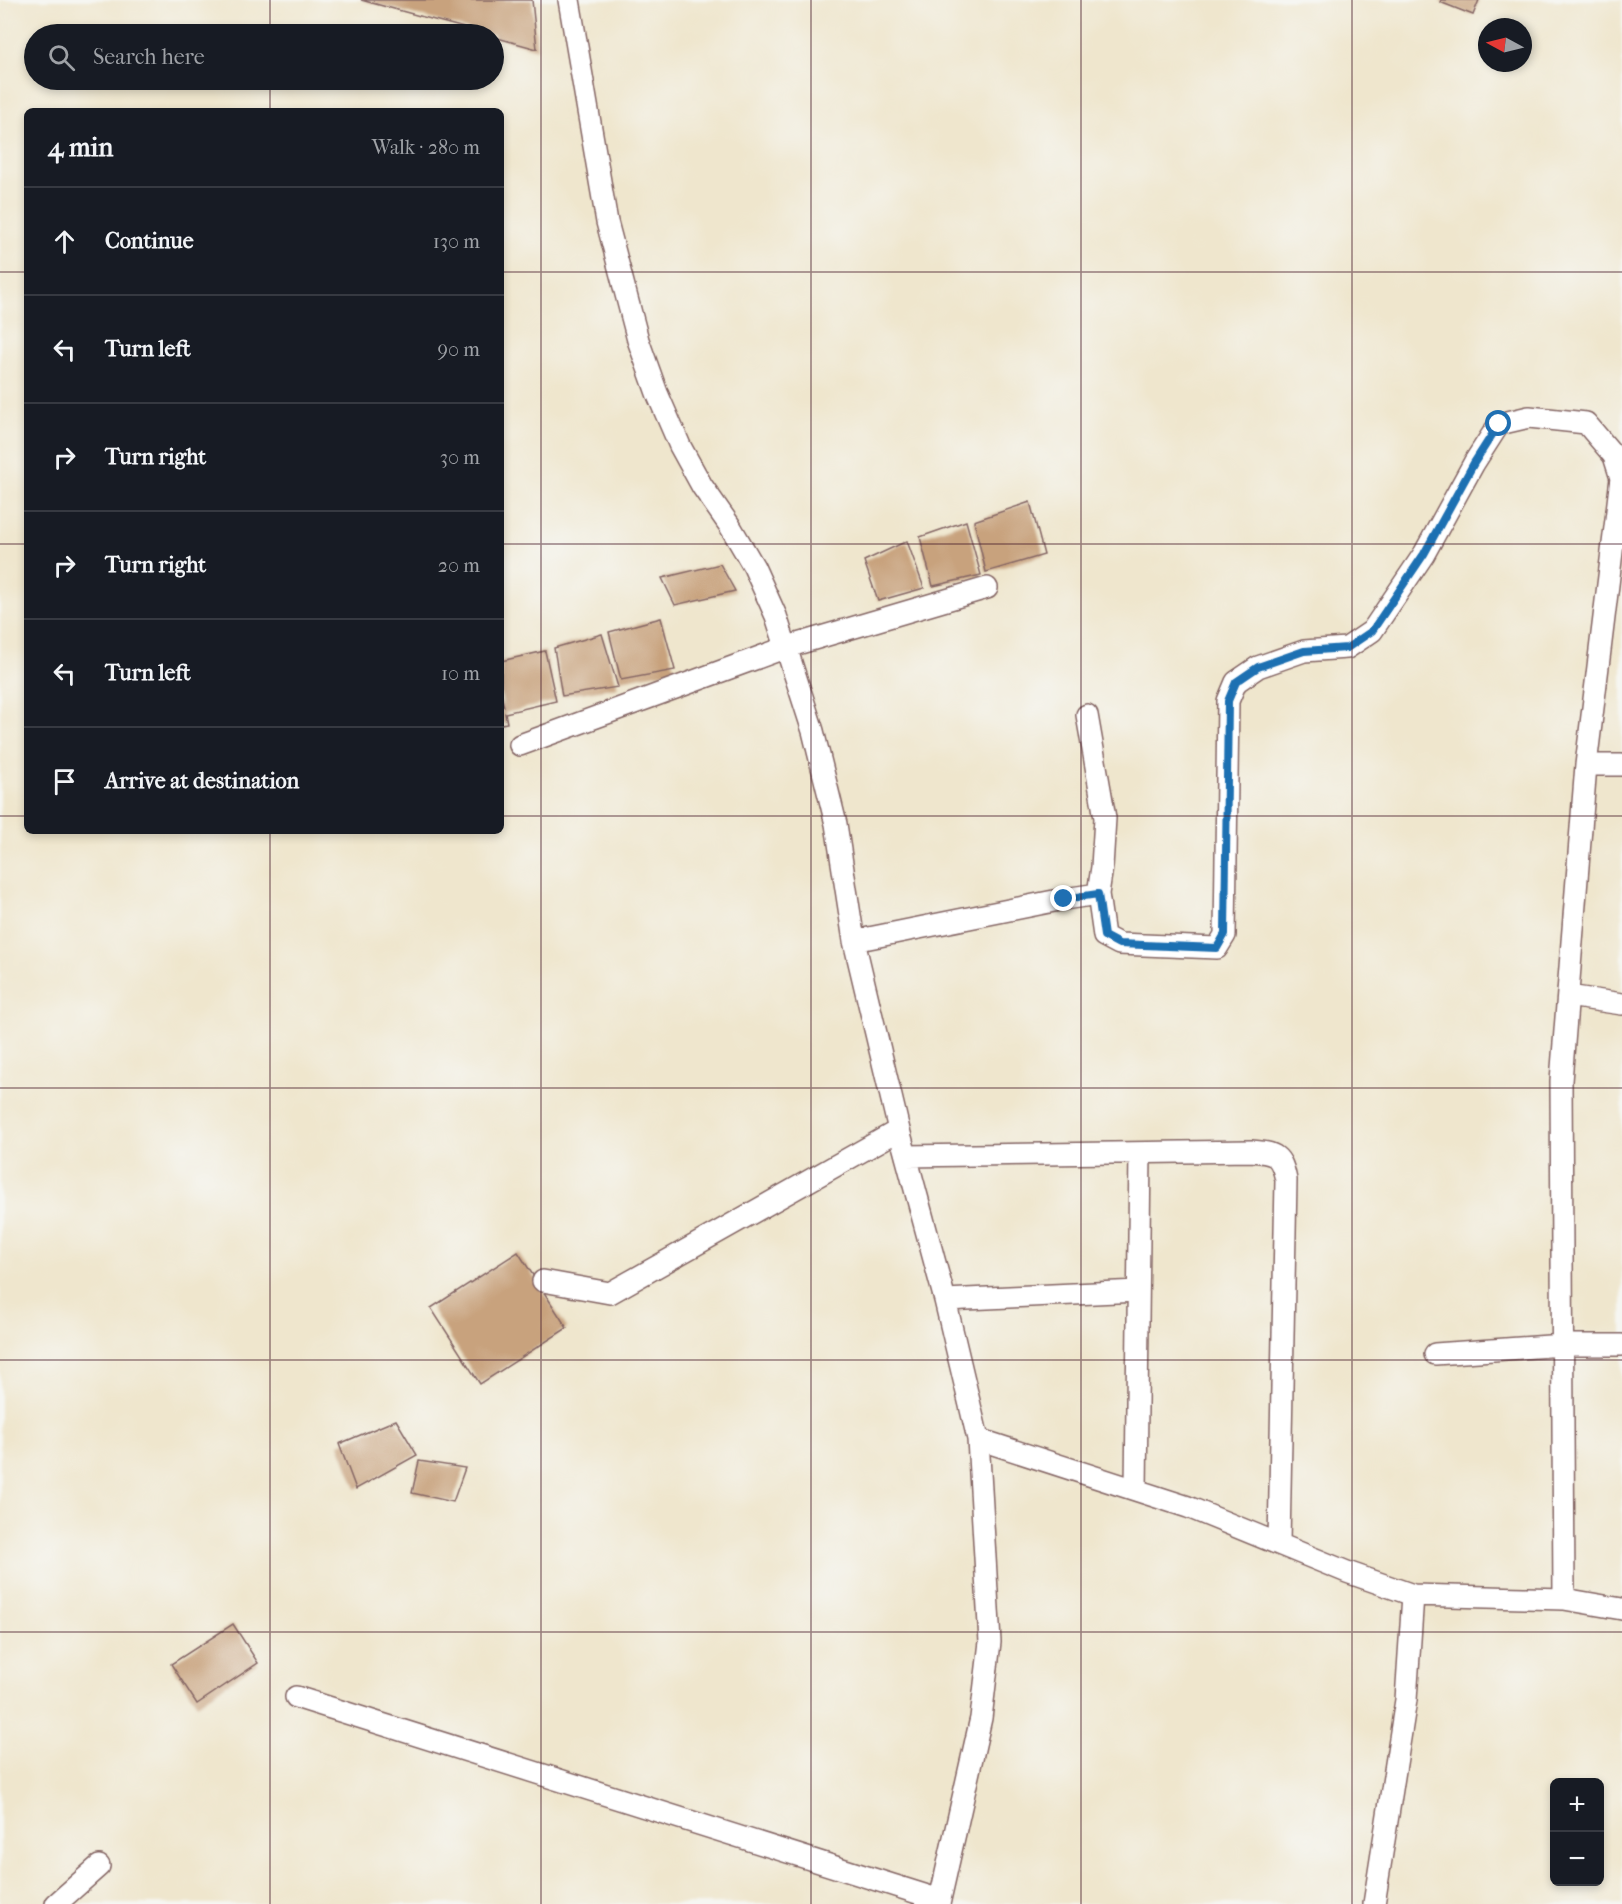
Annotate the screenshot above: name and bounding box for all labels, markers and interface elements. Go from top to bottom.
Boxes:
north arrow [1478,18,1532,72]
search box [24,24,504,90]
icon: search [45,41,78,74]
text: Search here [93,44,205,70]
text: 4 min [48,132,113,163]
text: Walk · 280 m [372,136,480,159]
icon: ahead [48,225,81,258]
text: Continue [105,228,194,254]
text: 130 m [433,230,480,253]
icon: left [48,333,81,366]
text: Turn left [105,336,191,362]
text: 90 m [438,338,480,361]
route start [1485,410,1511,436]
icon: right [48,441,81,474]
text: Turn right [105,444,206,470]
text: 30 m [440,446,480,469]
icon: right [48,549,81,582]
text: Turn right [105,552,206,578]
text: 20 m [438,554,480,577]
icon: left [48,657,81,690]
text: Turn left [105,660,191,686]
text: 10 m [441,662,480,685]
icon: arrive [48,765,81,798]
text: Arrive at destination [105,768,299,794]
route end [1050,885,1076,911]
map controls [1550,1778,1604,1886]
button: + [1550,1778,1604,1832]
button: − [1550,1832,1604,1886]

